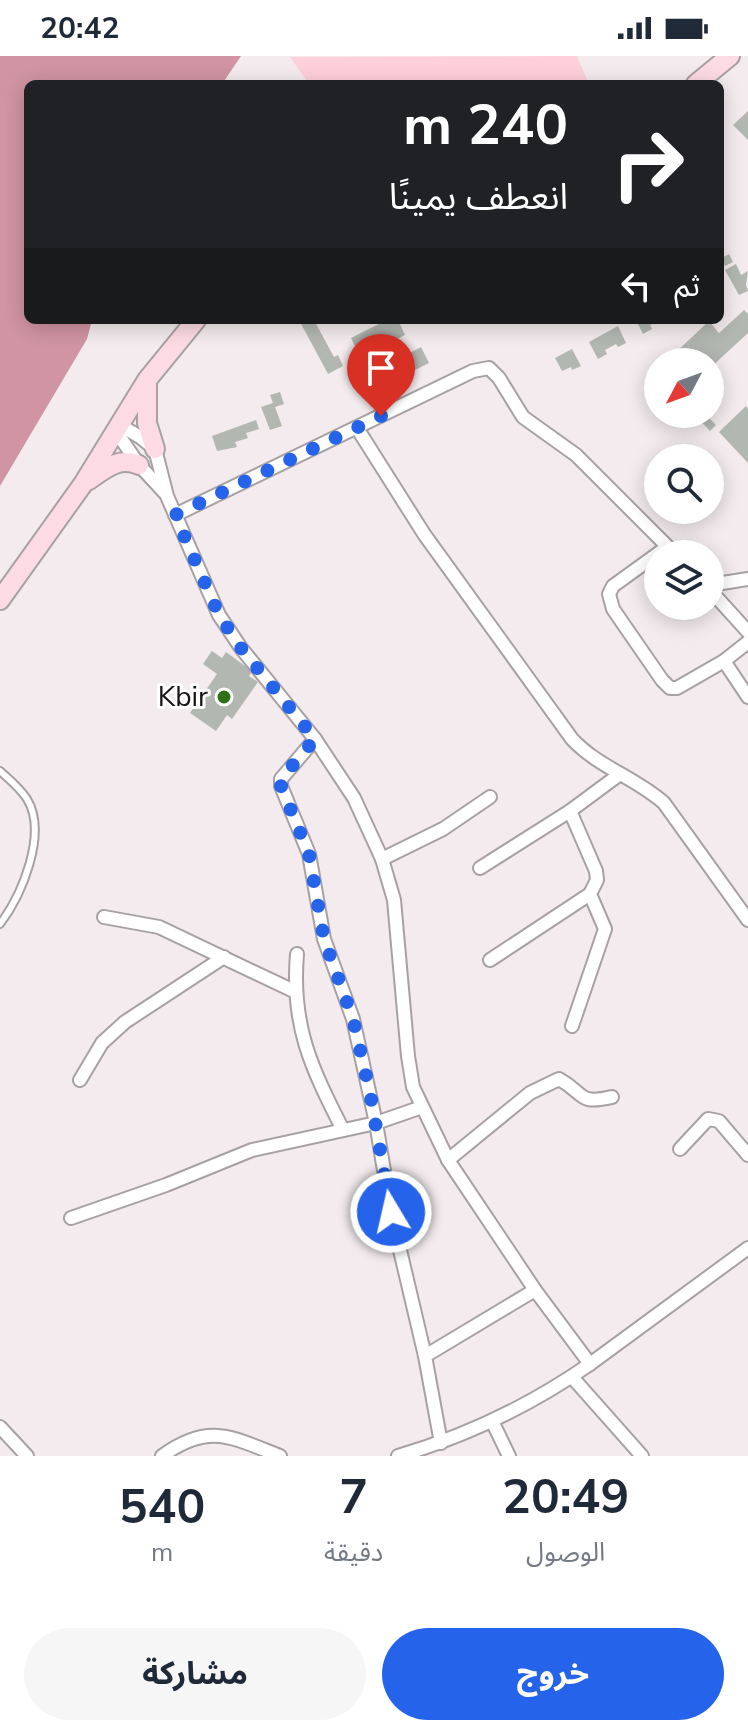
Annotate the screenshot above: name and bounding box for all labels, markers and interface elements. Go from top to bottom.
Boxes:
text: 20:42 [40,8,119,49]
text: 240 m [403,87,568,164]
icon: right [596,112,700,216]
text: انعطف يمينًا [389,173,568,222]
icon: left [614,264,658,308]
text: ثم [674,266,700,307]
pin [347,334,415,416]
icon: arrive [359,346,403,390]
north arrow [644,348,724,428]
map controls [644,348,724,620]
button: search [644,444,724,524]
button: layers [644,540,724,620]
place label: Kbir [158,678,208,716]
marker: Kbir [215,688,233,706]
position arrow [349,1170,433,1254]
text: 7 [339,1464,368,1530]
text: 20:49 [502,1464,629,1530]
text: 540 [119,1474,205,1540]
text: m [151,1535,173,1570]
text: دقيقة [324,1535,383,1570]
text: الوصول [526,1535,605,1570]
button: مشاركة [24,1628,366,1720]
button: خروج [382,1628,724,1720]

